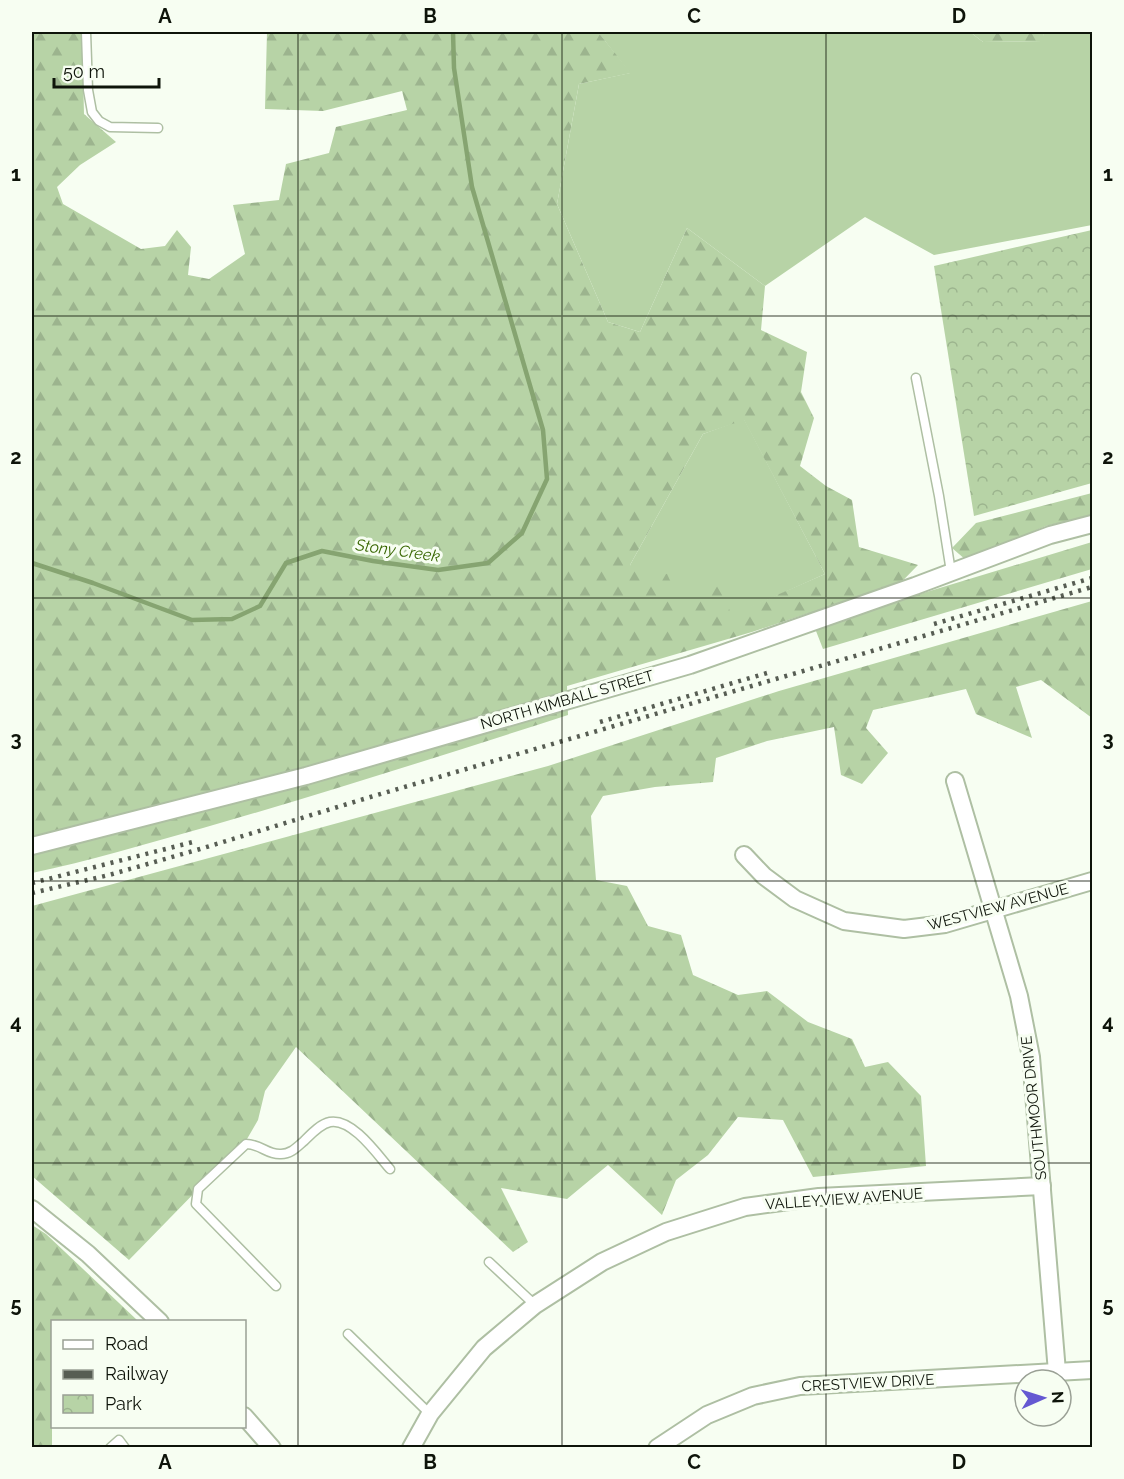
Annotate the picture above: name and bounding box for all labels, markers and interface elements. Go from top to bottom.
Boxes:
text: A [158,4,172,28]
text: B [423,4,437,28]
text: C [687,4,701,28]
text: D [952,4,966,28]
scale bar [54,51,159,89]
text: 50 m [63,61,105,82]
text: 1 [11,162,21,186]
text: 1 [1103,162,1113,186]
text: 2 [10,445,22,469]
text: 2 [1102,445,1114,469]
water label: Stony Creek [353,535,442,566]
street label: NORTH KIMBALL STREET [478,667,656,733]
text: 3 [10,727,22,751]
text: 3 [1102,727,1114,751]
street label: WESTVIEW AVENUE [926,880,1070,934]
text: 4 [10,1010,22,1034]
text: 4 [1102,1010,1114,1034]
street label: SOUTHMOOR DRIVE [1017,1035,1051,1181]
street label: VALLEYVIEW AVENUE [765,1185,923,1213]
text: 5 [10,1293,22,1317]
text: 5 [1102,1293,1114,1317]
legend [51,1320,246,1428]
text: Road [105,1333,148,1354]
text: Railway [105,1363,169,1384]
north arrow [1013,1368,1073,1428]
street label: CRESTVIEW DRIVE [801,1371,935,1395]
text: N [1048,1391,1067,1404]
text: Park [105,1393,142,1414]
text: A [158,1450,172,1474]
text: B [423,1450,437,1474]
text: C [687,1450,701,1474]
text: D [952,1450,966,1474]

